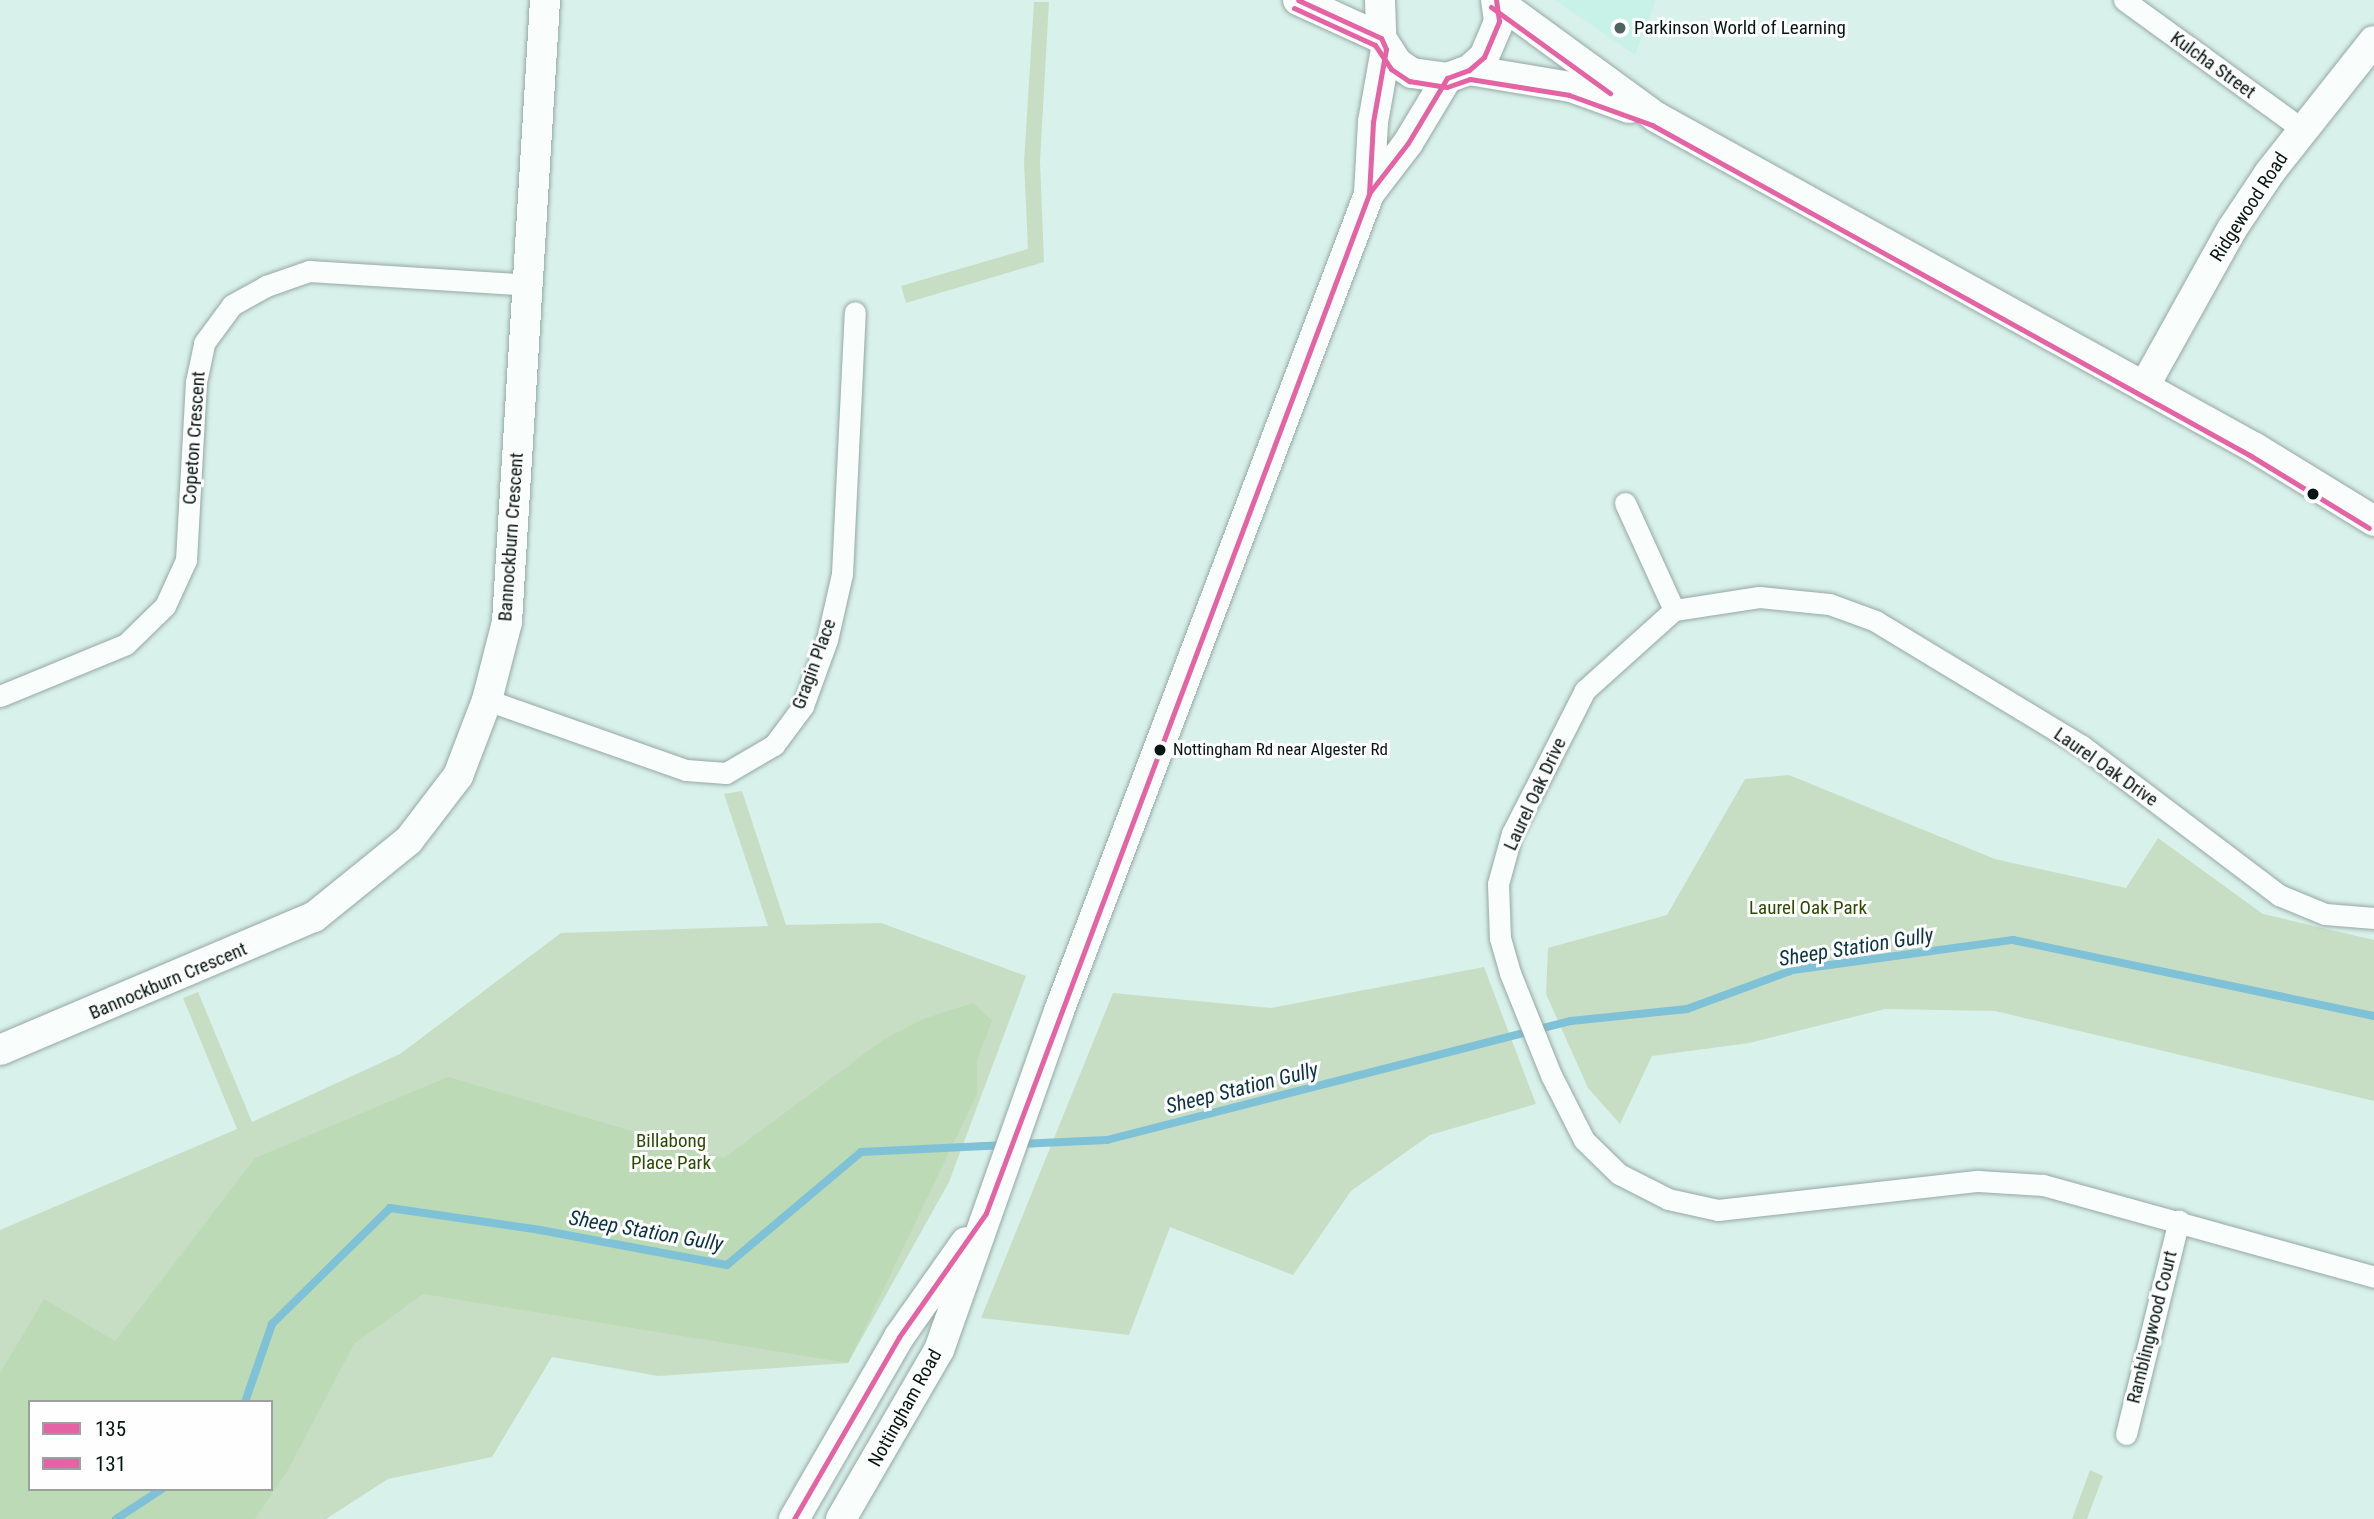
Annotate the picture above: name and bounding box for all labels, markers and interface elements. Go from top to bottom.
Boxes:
place label: Parkinson World of Learning [1634,17,1846,39]
marker: Parkinson World of Learning [1612,20,1628,36]
street label: Kulcha Street [2166,26,2260,104]
street label: Ridgewood Road [2205,148,2293,266]
street label: Copeton Crescent [178,371,210,505]
street label: Bannockburn Crescent [494,452,528,622]
unlabelled marker [2306,487,2320,501]
street label: Gragin Place [787,616,841,712]
street label: Laurel Oak Drive [2050,723,2162,811]
street label: Laurel Oak Drive [1499,734,1571,854]
place label: Nottingham Rd near Algester Rd [1173,740,1388,760]
marker: Nottingham Rd near Algester Rd [1153,743,1167,757]
park label: Laurel Oak Park [1749,897,1867,919]
water label: Sheep Station Gully [1777,922,1935,972]
street label: Bannockburn Crescent [86,937,250,1025]
water label: Sheep Station Gully [1163,1057,1321,1119]
park label: Billabong Place Park [631,1130,711,1174]
water label: Sheep Station Gully [567,1205,725,1257]
street label: Ramblingwood Court [2122,1248,2182,1406]
street label: Nottingham Road [863,1345,947,1471]
legend [28,1400,273,1491]
text: 135 [95,1417,126,1441]
text: 131 [95,1452,126,1476]

